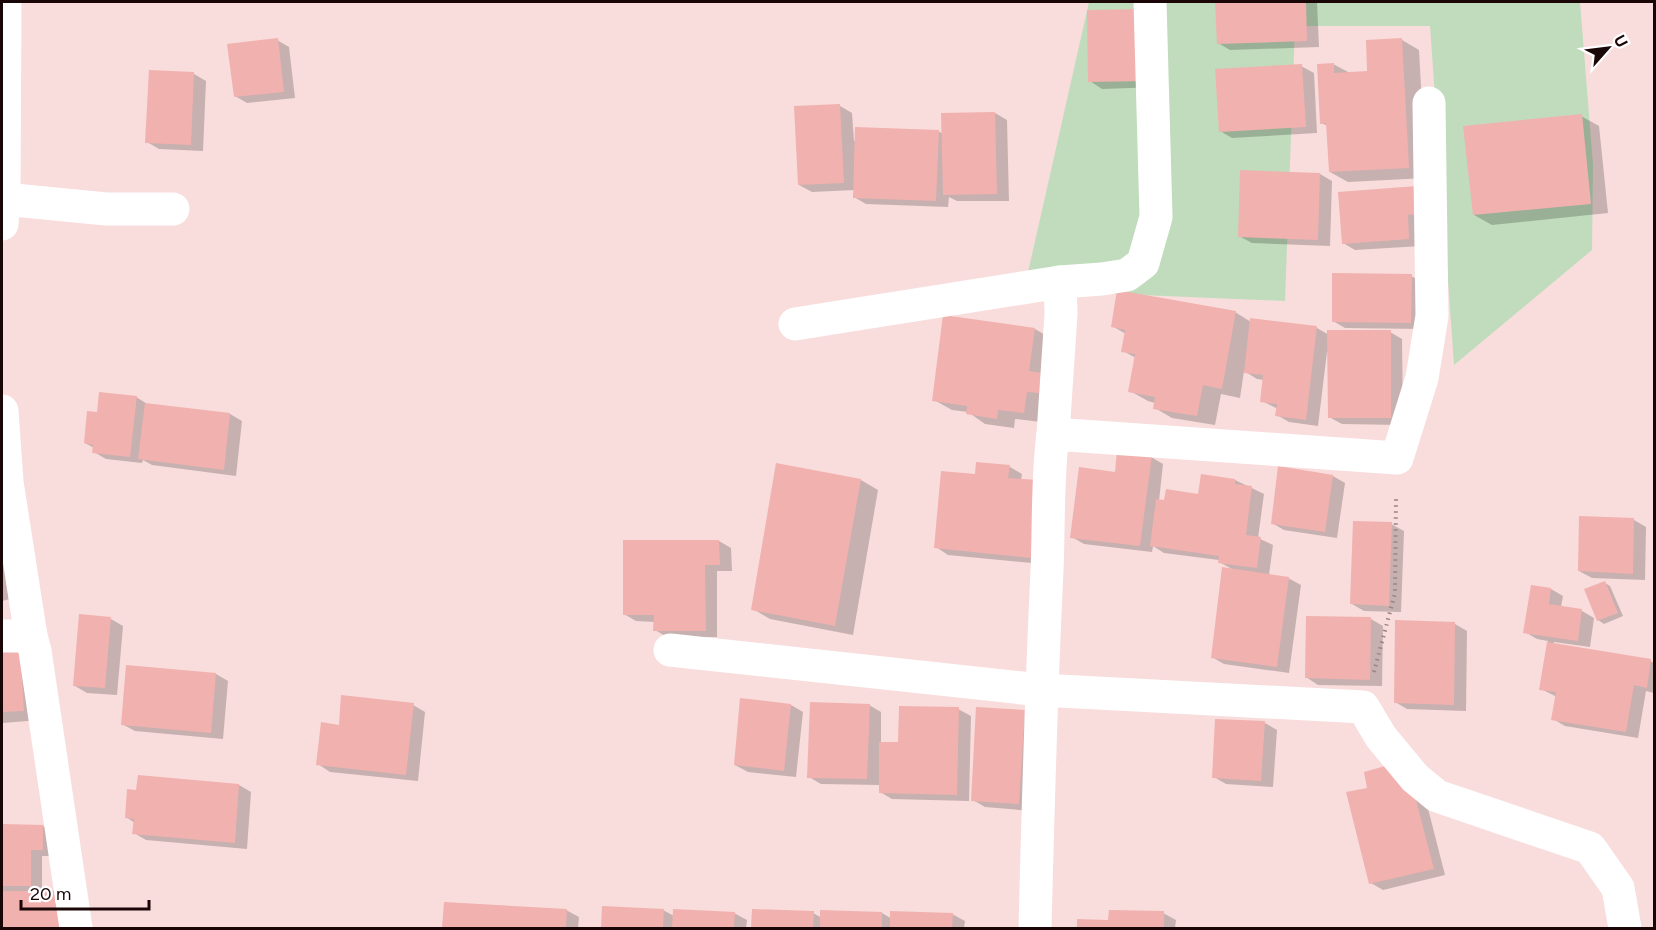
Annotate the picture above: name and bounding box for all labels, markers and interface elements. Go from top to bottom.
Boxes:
north arrow [1578,18,1638,78]
text: U [1610,32,1632,51]
scale bar [21,873,148,911]
text: 20 m [30,883,71,905]

